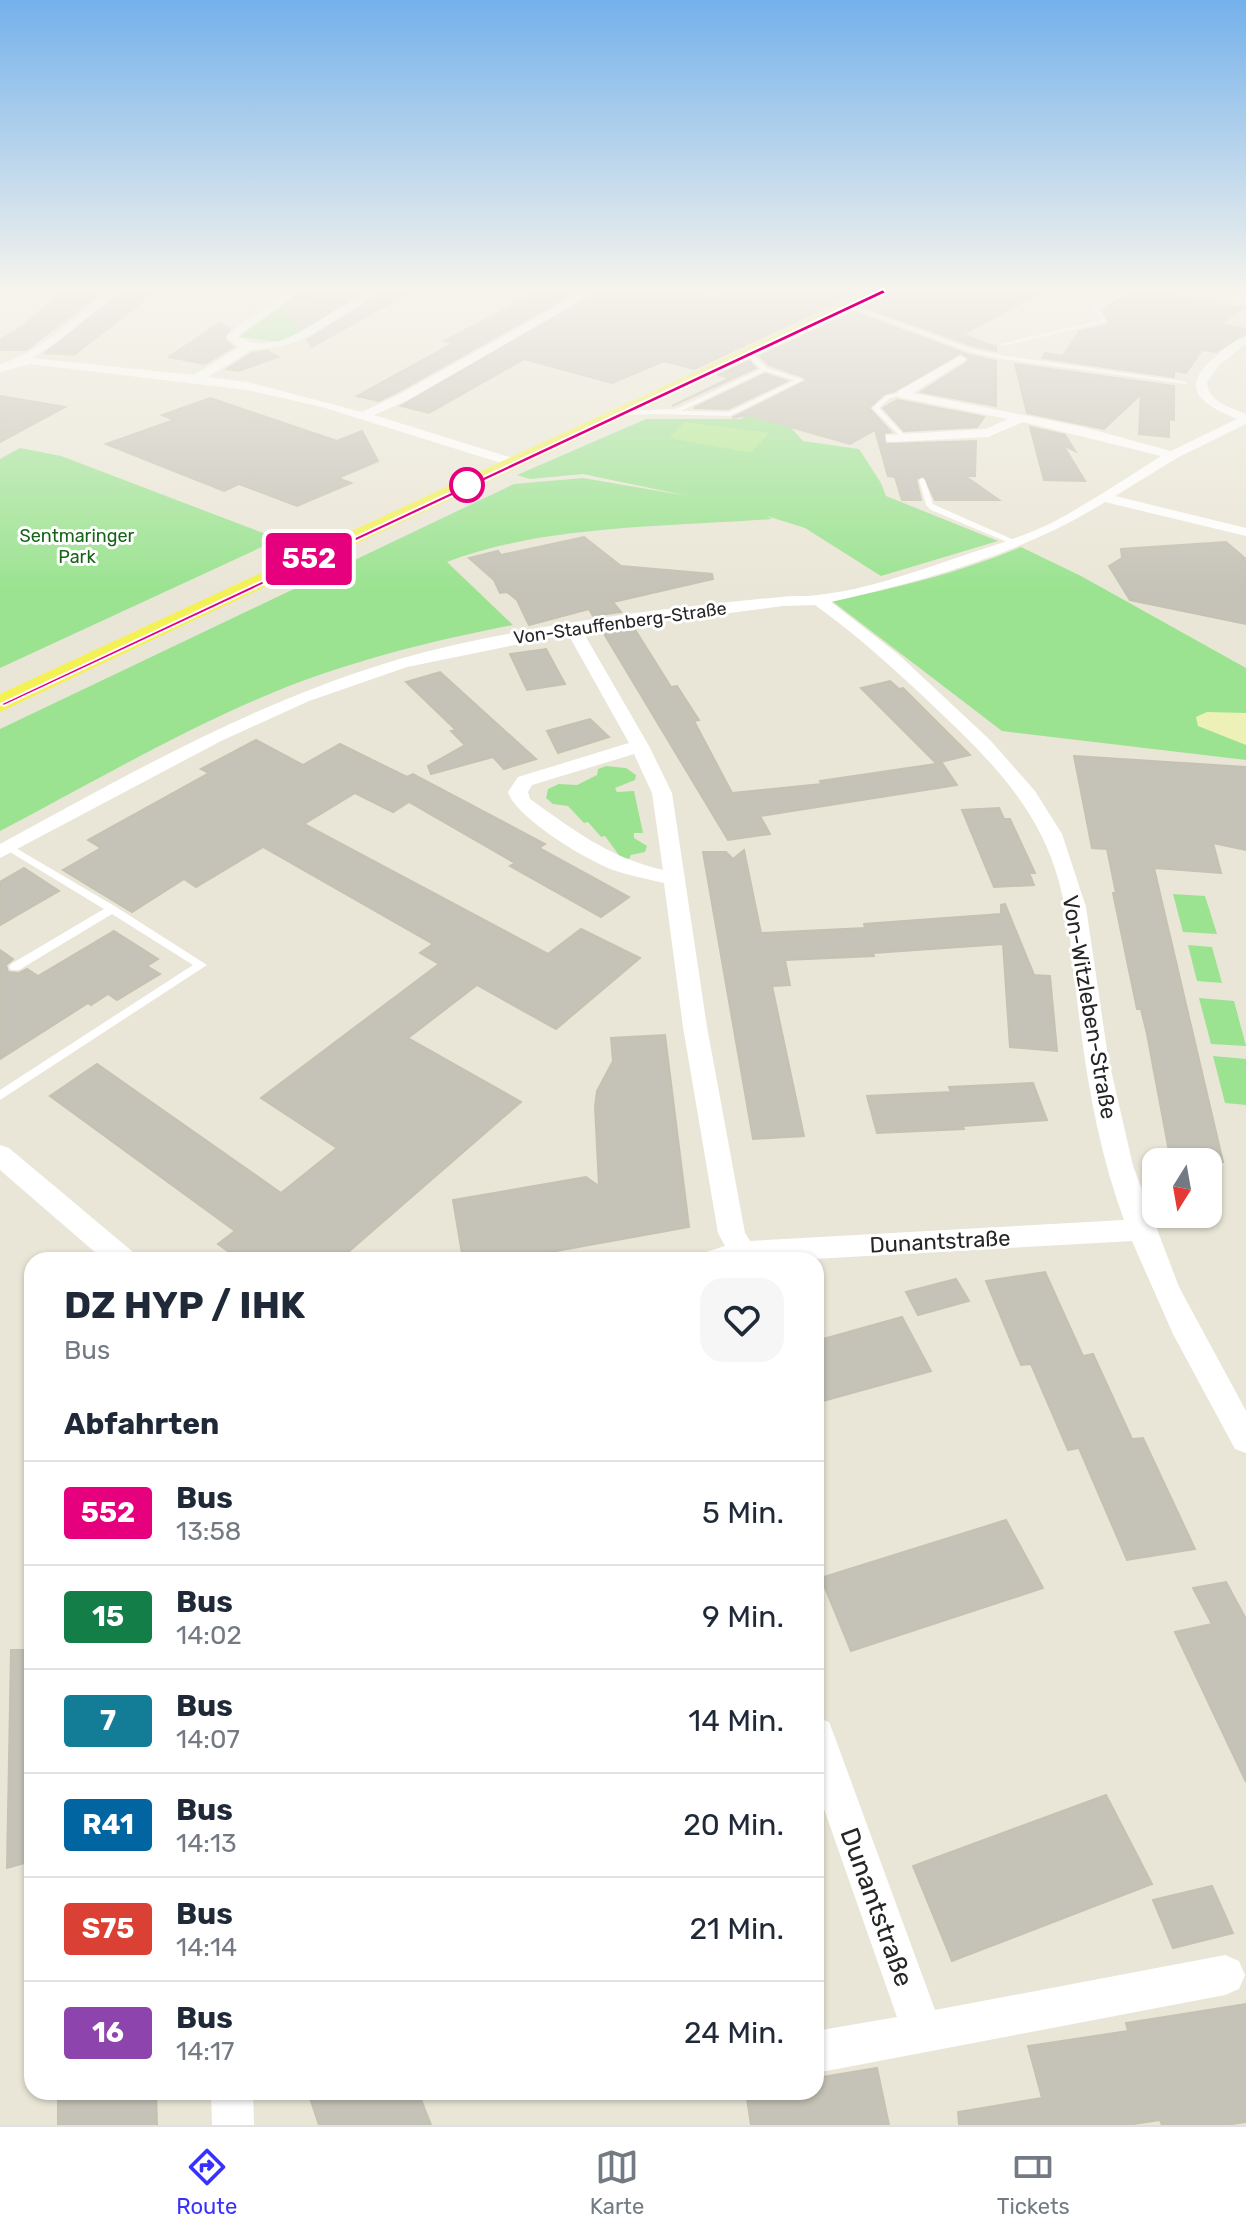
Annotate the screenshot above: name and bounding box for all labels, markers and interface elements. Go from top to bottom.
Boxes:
unlabelled marker [450,468,484,502]
park label: Sentmaringer Park [20,525,135,568]
line badge: 552 [263,533,355,585]
text: 552 [282,542,336,575]
street label: Von-Stauffenberg-Straße [512,597,728,649]
street label: Von-Witzleben-Straße [1057,893,1122,1121]
north arrow [1142,1148,1222,1228]
map controls [1142,1148,1222,1228]
street label: Dunantstraße [869,1224,1011,1259]
button: heart [700,1278,784,1362]
text: DZ HYP / IHK [64,1282,305,1328]
text: Bus [64,1335,110,1366]
text: Abfahrten [64,1406,219,1442]
text: Bus [176,1480,233,1516]
text: 5 Min. [702,1495,784,1531]
text: 552 [81,1496,135,1529]
text: 13:58 [176,1516,241,1547]
text: Bus [176,1584,233,1620]
text: 9 Min. [702,1599,784,1635]
text: 15 [92,1600,124,1633]
text: 14:02 [176,1620,242,1651]
text: Bus [176,1688,233,1724]
text: 14 Min. [688,1703,784,1739]
text: 7 [100,1704,116,1737]
text: 14:07 [176,1724,240,1755]
text: Bus [176,1792,233,1828]
text: 20 Min. [683,1807,784,1843]
text: R41 [82,1808,134,1841]
street label: Dunantstraße [833,1824,920,1991]
text: 14:13 [176,1828,237,1859]
text: Bus [176,1896,233,1932]
text: 21 Min. [689,1911,784,1947]
text: S75 [82,1912,134,1945]
text: 14:14 [176,1932,237,1963]
text: Bus [176,2000,233,2036]
text: 24 Min. [684,2015,784,2051]
text: 16 [92,2016,124,2049]
text: 14:17 [176,2036,234,2067]
tab: Route [176,2145,237,2220]
tab: Karte [590,2145,644,2220]
tab: Tickets [997,2145,1070,2220]

